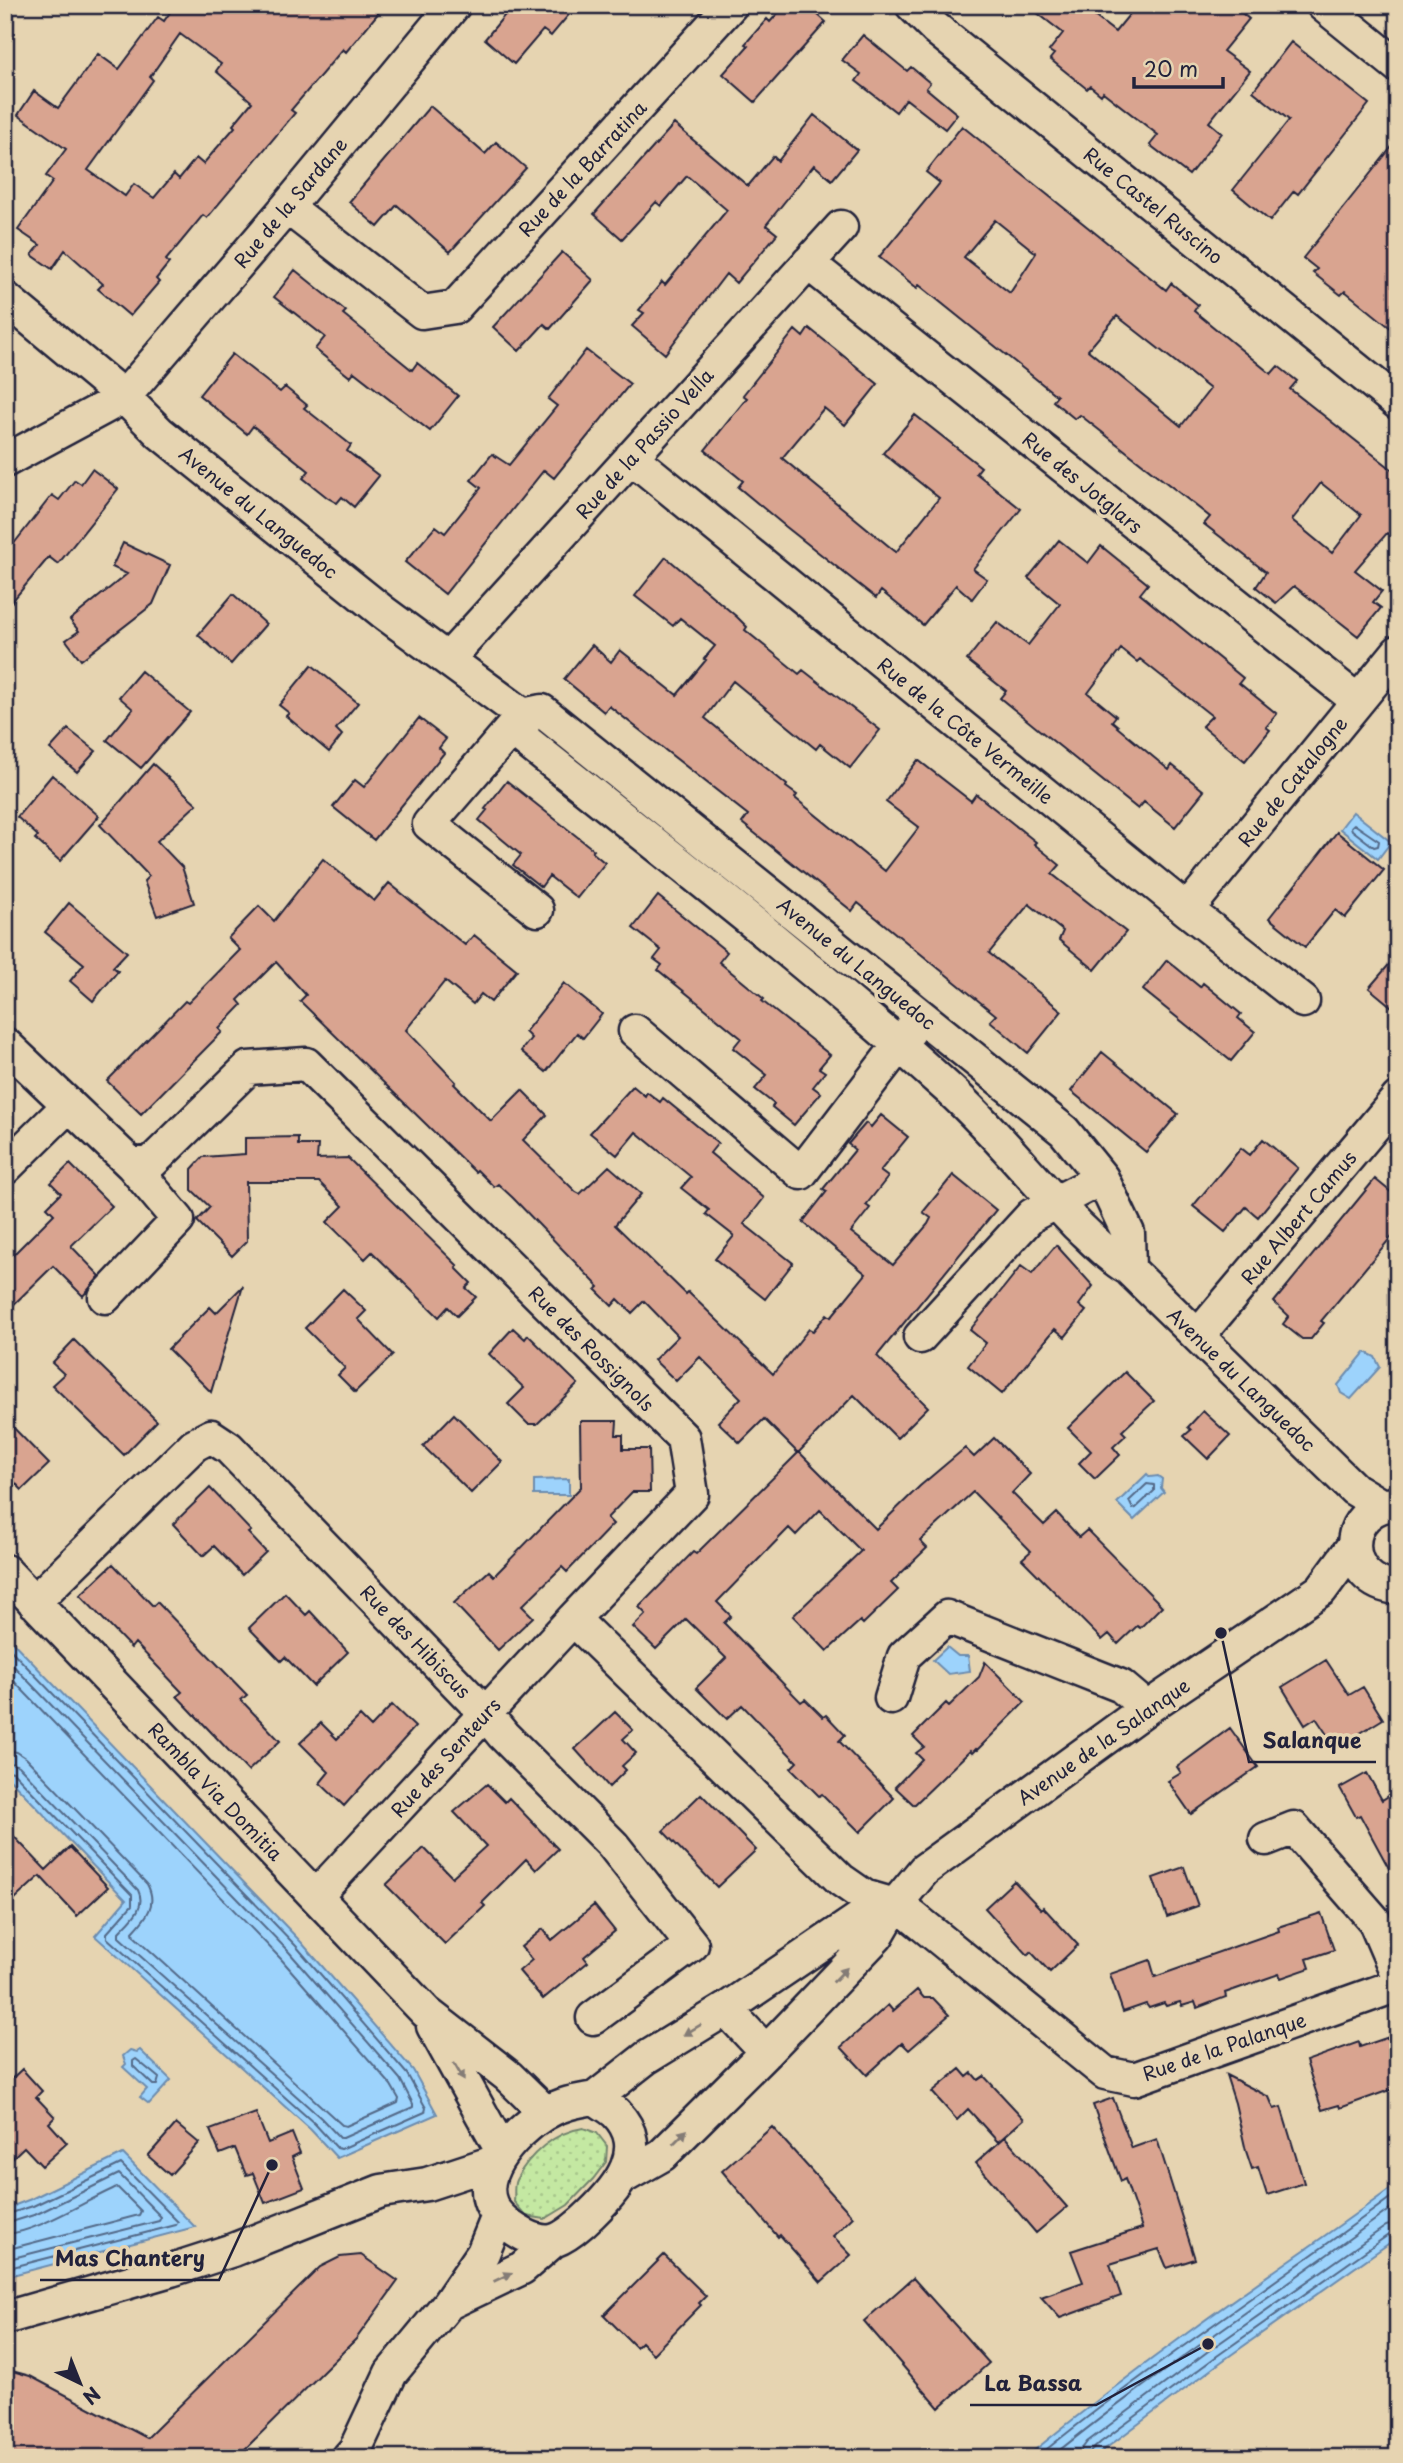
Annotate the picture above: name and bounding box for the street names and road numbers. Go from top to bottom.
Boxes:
street label: Rue de la Barratina [511,94,653,242]
street label: Rue de la Sardane [227,130,353,274]
street label: Rue Castel Ruscino [1078,140,1230,270]
street label: Rue de la Passio Vella [569,361,719,524]
street label: Rue des Jotglars [1017,425,1149,539]
street label: Avenue du Languedoc [174,439,344,585]
street label: Rue de la Côte Vermeille [872,650,1060,810]
street label: Rue de Catalogne [1231,710,1353,852]
street label: Avenue du Languedoc [772,890,942,1036]
street label: Rue Albert Camus [1234,1144,1362,1290]
street label: Rue des Rossignols [523,1279,661,1417]
street label: Avenue du Languedoc [1161,1301,1323,1457]
street label: Rue des Hibiscus [354,1578,478,1704]
street label: Avenue de la Salanque [1011,1671,1195,1811]
street label: Rue des Senteurs [384,1691,506,1823]
street label: Rambla Via Domitia [142,1715,290,1867]
street label: Rue de la Palanque [1138,2005,1310,2087]

